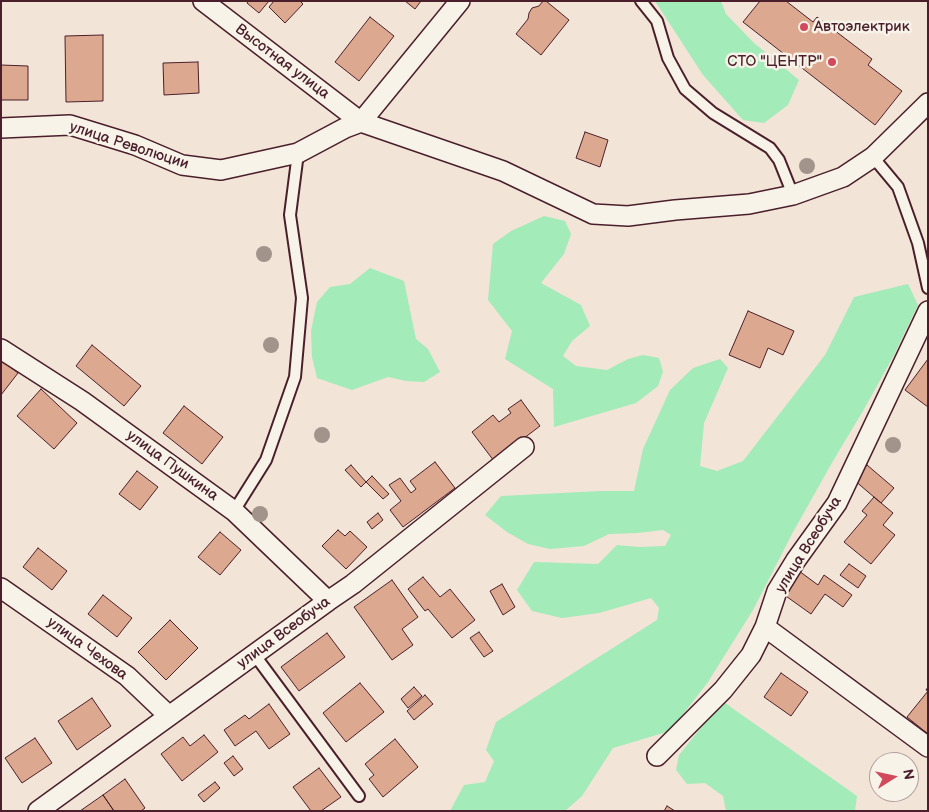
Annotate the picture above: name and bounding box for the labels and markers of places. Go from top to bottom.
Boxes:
place label: Автоэлектрик [814,18,910,36]
marker: Автоэлектрик [798,21,810,33]
place label: СТО "ЦЕНТР" [727,53,822,71]
marker: СТО "ЦЕНТР" [826,56,838,68]

